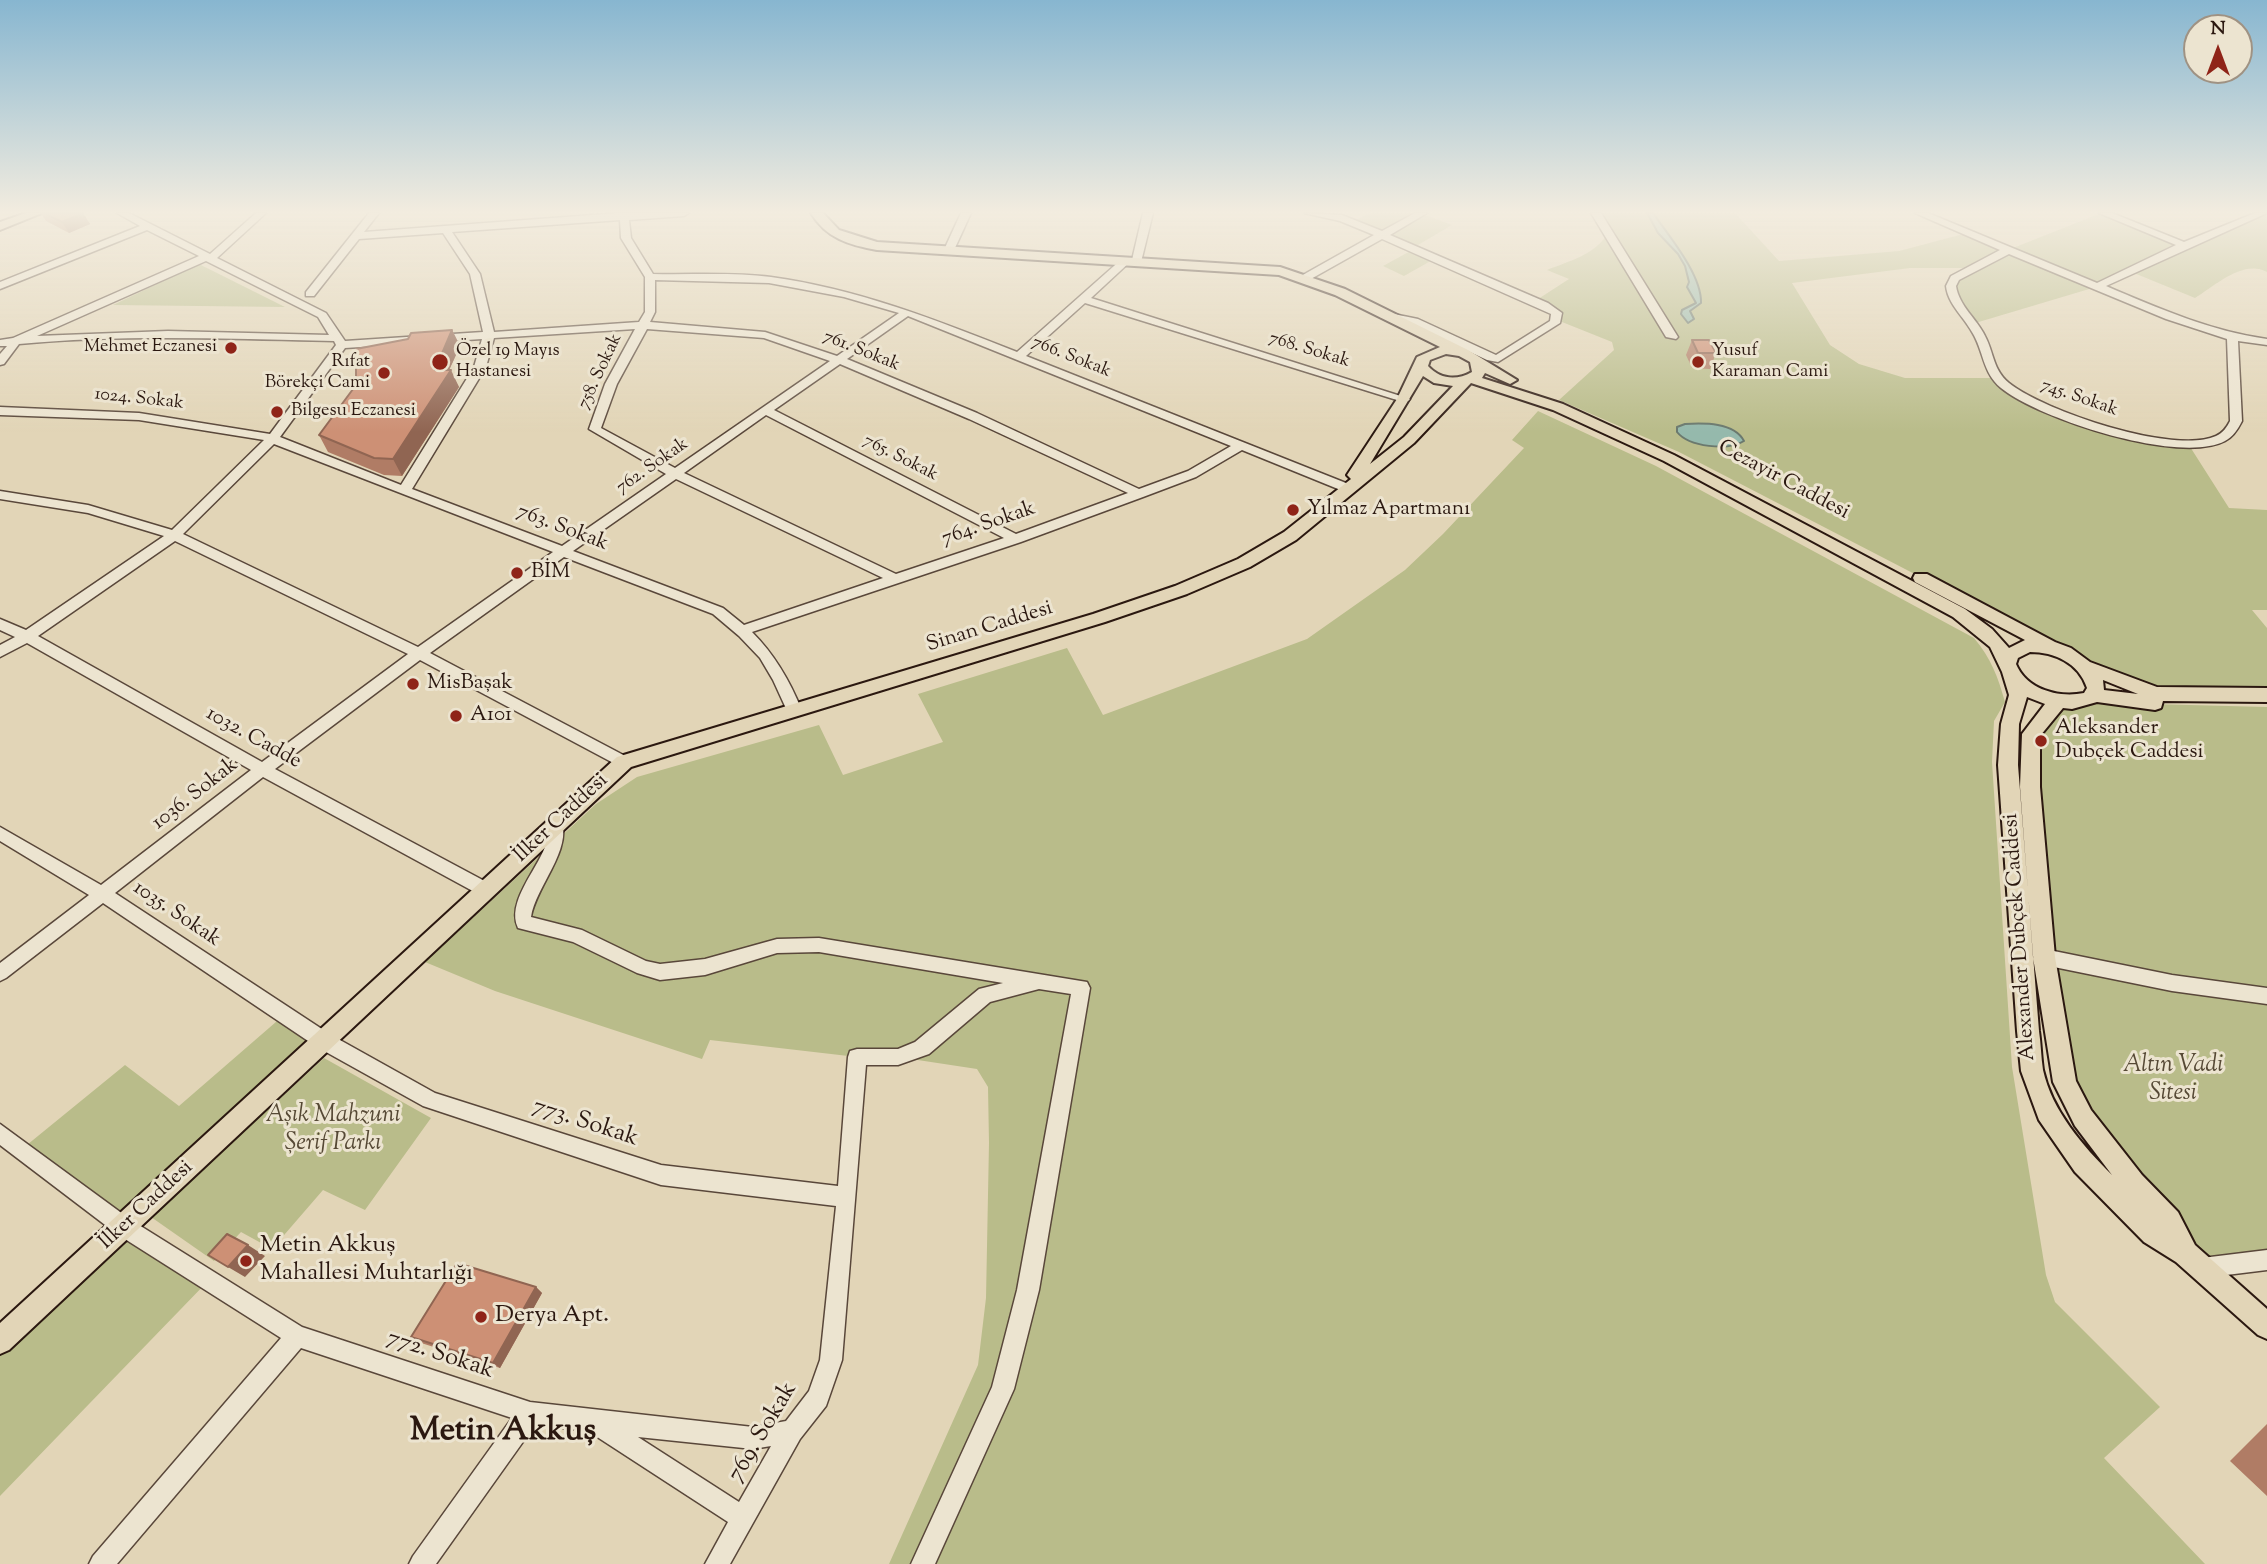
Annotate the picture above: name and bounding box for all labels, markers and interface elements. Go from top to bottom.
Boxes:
north arrow [2183,14,2253,84]
text: N [2210,16,2226,43]
street label: 761. Sokak [820,327,902,377]
street label: 768. Sokak [1266,328,1352,374]
street label: 758. Sokak [574,331,628,413]
street label: 766. Sokak [1028,332,1114,384]
place label: Mehmet Eczanesi [84,337,217,359]
marker: Mehmet Eczanesi [223,340,239,356]
place label: Özel 19 Mayıs Hastanesi [456,341,560,384]
place label: Yusuf Karaman Cami [1712,341,1828,384]
place label: Rıfat Börekçi Cami [265,352,370,394]
marker: Özel 19 Mayıs Hastanesi [430,352,450,372]
marker: Yusuf Karaman Cami [1690,354,1706,370]
marker: Rıfat Börekçi Cami [376,365,392,381]
street label: 745. Sokak [2038,376,2120,422]
street label: 1024. Sokak [93,385,185,415]
place label: Bilgesu Eczanesi [291,401,416,423]
marker: Bilgesu Eczanesi [269,404,285,420]
street label: 765. Sokak [859,431,941,487]
street label: 762. Sokak [613,434,693,500]
street label: Cezayir Caddesi [1713,436,1853,526]
street label: 764. Sokak [939,497,1039,553]
place label: Yılmaz Apartmanı [1307,497,1470,523]
street label: 763. Sokak [513,500,611,558]
marker: Yılmaz Apartmanı [1285,502,1301,518]
place label: BİM [531,560,570,586]
marker: BİM [509,565,525,581]
street label: Sinan Caddesi [924,597,1056,659]
place label: MisBaşak [427,671,513,697]
marker: MisBaşak [405,676,421,692]
street label: 1032. Cadde [201,702,305,776]
place label: A101 [470,703,512,729]
marker: A101 [448,708,464,724]
place label: Aleksander Dubçek Caddesi [2055,716,2203,766]
marker: Aleksander Dubçek Caddesi [2033,733,2049,749]
street label: 1036. Sokak [148,753,244,837]
street label: İlker Caddesi [510,769,614,869]
street label: Alexander Dubçek Caddesi [2000,812,2042,1062]
street label: 1035. Sokak [128,877,224,953]
park label: Altın Vadi Sitesi [2123,1053,2223,1109]
street label: 773. Sokak [529,1093,641,1155]
park label: Aşık Mahzuni Şerif Parkı [265,1103,401,1159]
street label: İlker Caddesi [95,1156,199,1256]
place label: Metin Akkuş Mahallesi Muhtarlığı [260,1233,473,1289]
marker: Metin Akkuş Mahallesi Muhtarlığı [238,1253,254,1269]
place label: Derya Apt. [495,1303,609,1331]
marker: Derya Apt. [473,1309,489,1325]
street label: 772. Sokak [383,1325,497,1387]
street label: 769. Sokak [723,1378,805,1488]
district label: Metin Akkuş [410,1413,596,1453]

